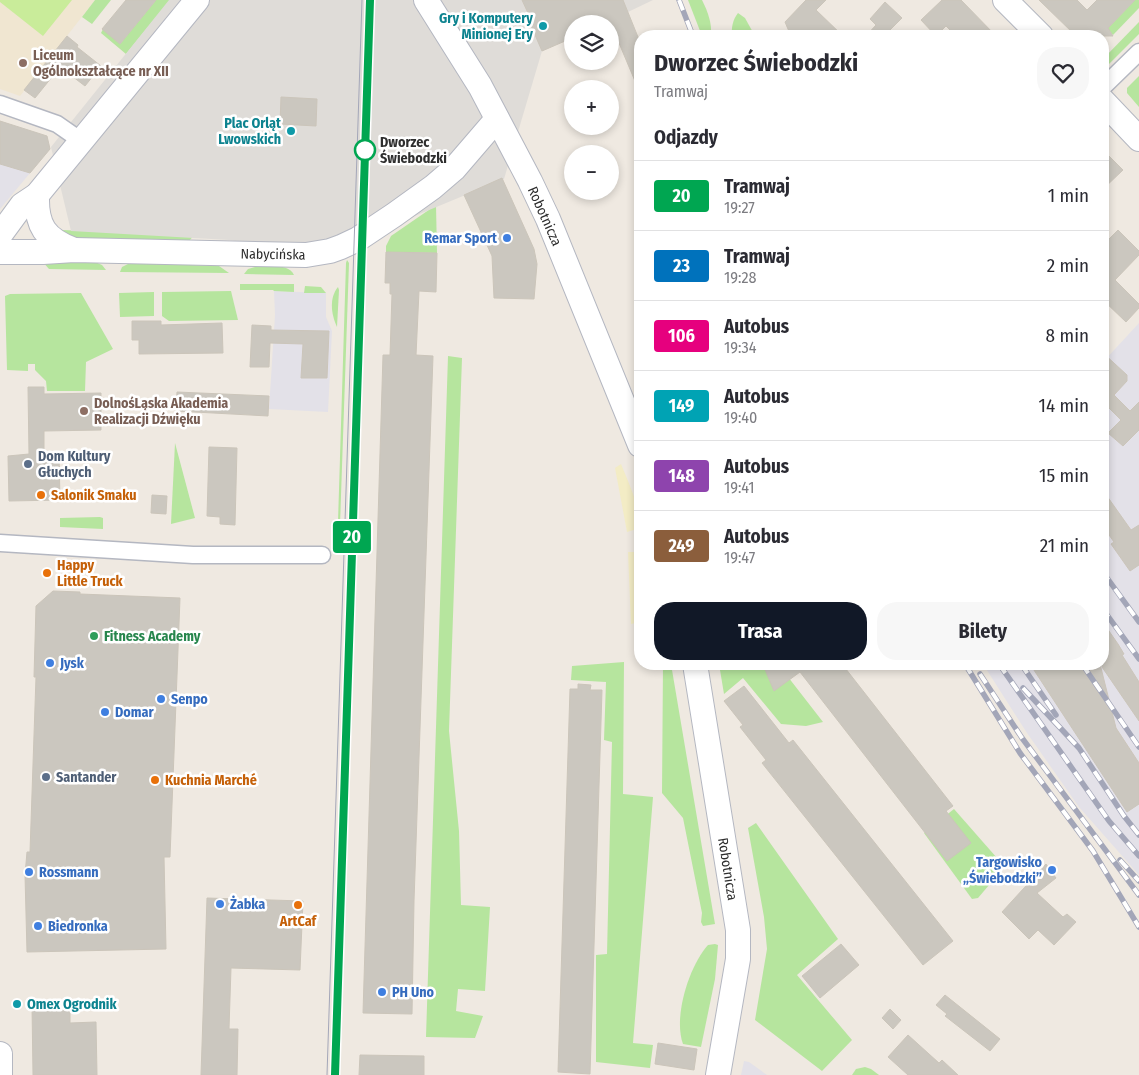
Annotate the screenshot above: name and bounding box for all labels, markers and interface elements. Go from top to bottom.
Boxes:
place label: Gry i Komputery Minionej Ery [439,10,533,43]
map controls [564,15,619,200]
button: layers [564,15,619,70]
marker: Gry i Komputery Minionej Ery [537,20,549,32]
place label: Liceum Ogólnokształcące nr XII [33,47,169,80]
button: heart [1037,47,1089,99]
text: Dworzec Świebodzki [654,49,858,77]
marker: Liceum Ogólnokształcące nr XII [17,57,29,69]
button: + [564,80,619,135]
text: Tramwaj [654,82,708,101]
place label: Plac Orląt Lwowskich [218,115,282,148]
marker: Plac Orląt Lwowskich [285,125,297,137]
text: Odjazdy [654,126,718,149]
place label: Dworzec Świebodzki [380,134,447,167]
marker: Dworzec Świebodzki [354,139,376,161]
button: − [564,145,619,200]
text: Tramwaj [724,175,790,198]
street label: Robotnicza [524,184,565,249]
text: 1 min [1048,184,1089,207]
text: 20 [672,185,691,207]
text: 19:27 [724,198,755,217]
place label: Remar Sport [424,230,498,247]
marker: Remar Sport [501,232,513,244]
street label: Nabycińska [240,245,306,264]
text: Tramwaj [724,245,790,268]
text: 2 min [1047,254,1089,277]
text: 23 [673,255,690,277]
text: 19:28 [724,268,756,287]
text: Autobus [724,315,789,338]
text: 8 min [1046,324,1089,347]
text: 106 [668,325,695,347]
text: 19:34 [724,338,756,357]
text: Autobus [724,385,789,408]
text: 14 min [1039,394,1089,417]
place label: DolnośLąska Akademia Realizacji Dźwięku [94,395,228,428]
text: 149 [669,395,694,417]
marker: DolnośLąska Akademia Realizacji Dźwięku [78,405,90,417]
text: 19:40 [724,408,757,427]
place label: Dom Kultury Głuchych [38,448,111,481]
text: Autobus [724,455,789,478]
marker: Dom Kultury Głuchych [22,458,34,470]
text: 15 min [1039,464,1089,487]
text: 148 [668,465,695,487]
text: 19:41 [724,478,754,497]
place label: Salonik Smaku [51,487,136,504]
marker: Salonik Smaku [35,489,47,501]
line badge: 20 [330,521,374,553]
text: Autobus [724,525,789,548]
text: 20 [343,526,361,548]
text: 21 min [1040,534,1089,557]
text: 249 [668,535,695,557]
text: 19:47 [724,548,755,567]
place label: Happy Little Truck [57,557,124,590]
marker: Happy Little Truck [41,567,53,579]
button: Trasa [654,602,867,660]
button: Bilety [877,602,1089,660]
place label: Fitness Academy [104,628,201,645]
marker: Fitness Academy [88,630,100,642]
place label: Jysk [59,655,85,672]
marker: Jysk [44,657,56,669]
place label: Senpo [171,691,208,708]
marker: Senpo [155,693,167,705]
place label: Domar [115,704,154,721]
marker: Domar [99,706,111,718]
place label: Santander [56,769,117,786]
marker: Santander [40,771,52,783]
place label: Kuchnia Marché [165,772,257,789]
marker: Kuchnia Marché [149,774,161,786]
street label: Robotnicza [714,836,741,902]
place label: Targowisko „Świebodzki” [963,854,1043,887]
place label: Rossmann [39,864,99,881]
marker: Targowisko „Świebodzki” [1046,864,1058,876]
marker: Rossmann [23,866,35,878]
place label: Żabka [230,895,265,913]
marker: Żabka [214,898,226,910]
marker: ArtCaf [292,899,304,911]
place label: ArtCaf [279,913,318,930]
place label: Biedronka [48,918,108,935]
marker: Biedronka [32,920,44,932]
place label: PH Uno [392,984,435,1001]
marker: PH Uno [376,986,388,998]
place label: Omex Ogrodnik [27,996,117,1013]
marker: Omex Ogrodnik [11,998,23,1010]

